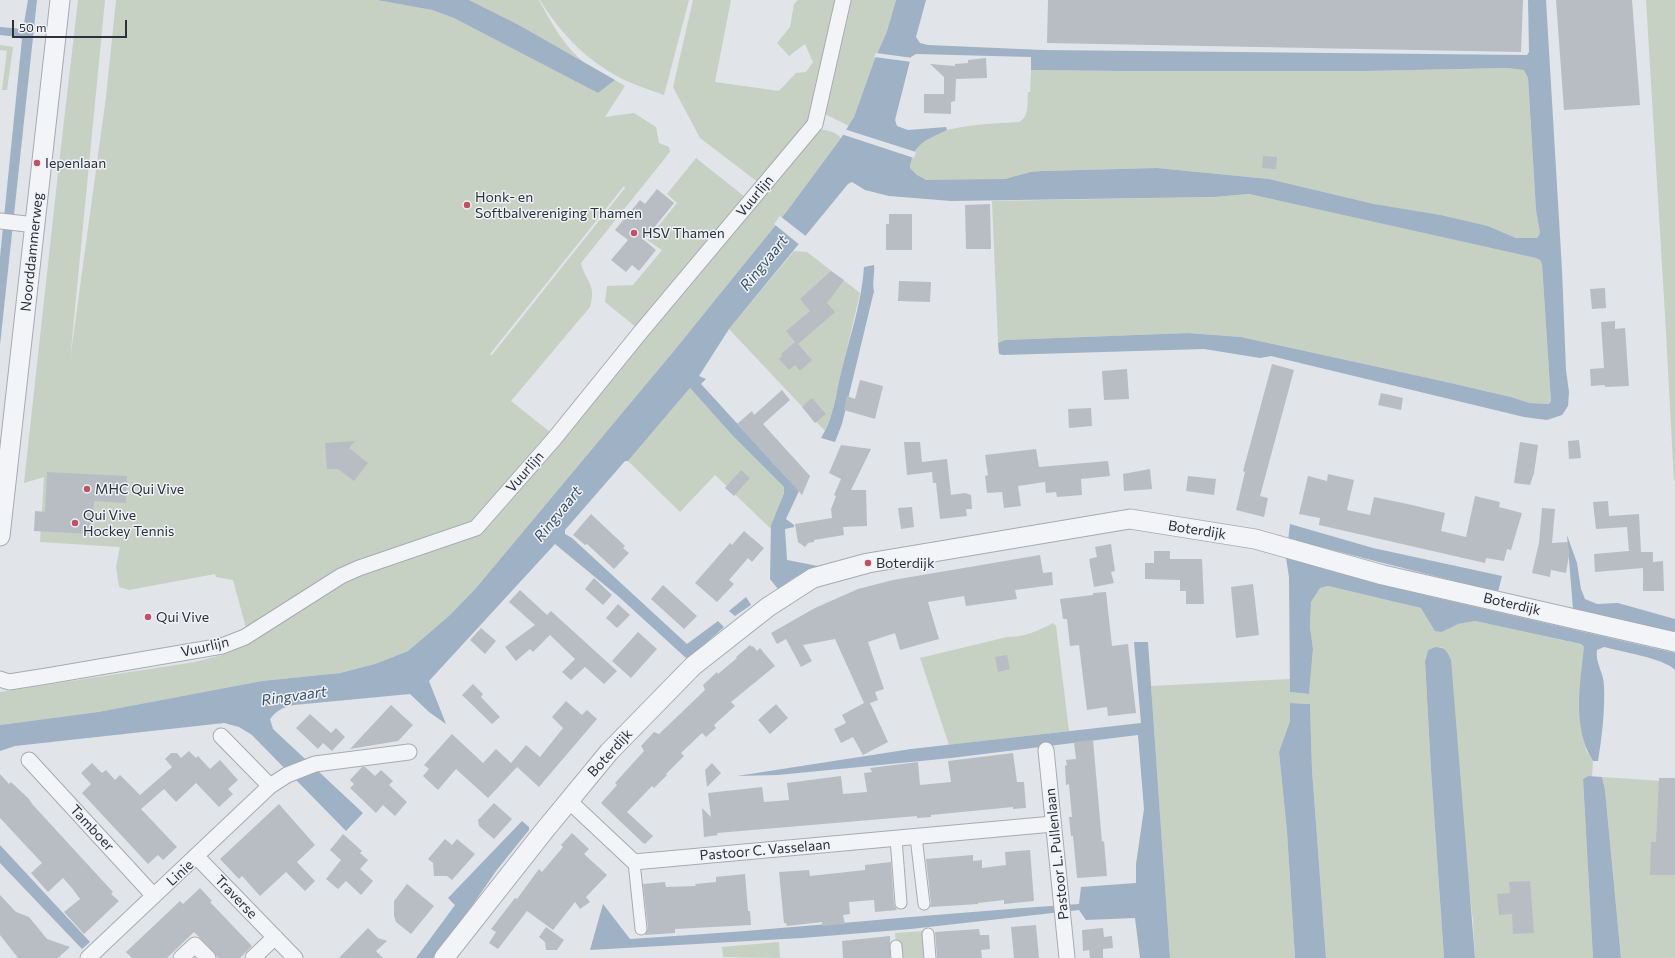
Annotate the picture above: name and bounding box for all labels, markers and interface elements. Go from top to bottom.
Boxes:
scale bar [14,12,129,38]
text: 50 m [19,20,47,34]
place label: Iepenlaan [45,155,106,171]
marker: Iepenlaan [32,158,42,168]
street label: Vuurlijn [733,172,777,220]
place label: Honk- en Softbalvereniging Thamen [475,189,642,222]
street label: Noorddammerweg [17,192,47,312]
marker: Honk- en Softbalvereniging Thamen [462,200,472,210]
place label: HSV Thamen [642,225,725,241]
marker: HSV Thamen [629,228,639,238]
water label: Ringvaart [736,232,792,294]
street label: Vuurlijn [503,448,547,496]
place label: MHC Qui Vive [95,481,184,497]
water label: Ringvaart [530,483,586,545]
marker: MHC Qui Vive [82,484,92,494]
place label: Qui Vive Hockey Tennis [83,507,174,540]
street label: Boterdijk [1167,517,1227,543]
marker: Qui Vive Hockey Tennis [70,518,80,528]
place label: Boterdijk [876,555,935,571]
marker: Boterdijk [863,558,873,568]
street label: Boterdijk [1482,589,1542,619]
place label: Qui Vive [156,609,209,625]
marker: Qui Vive [143,612,153,622]
street label: Vuurlijn [179,633,231,661]
water label: Ringvaart [260,682,328,710]
street label: Boterdijk [584,726,636,780]
street label: Pastoor L. Pullenlaan [1042,787,1072,921]
street label: Tamboer [66,801,118,855]
street label: Pastoor C. Vasselaan [699,836,831,864]
street label: Linie [163,856,197,890]
street label: Traverse [211,872,261,922]

